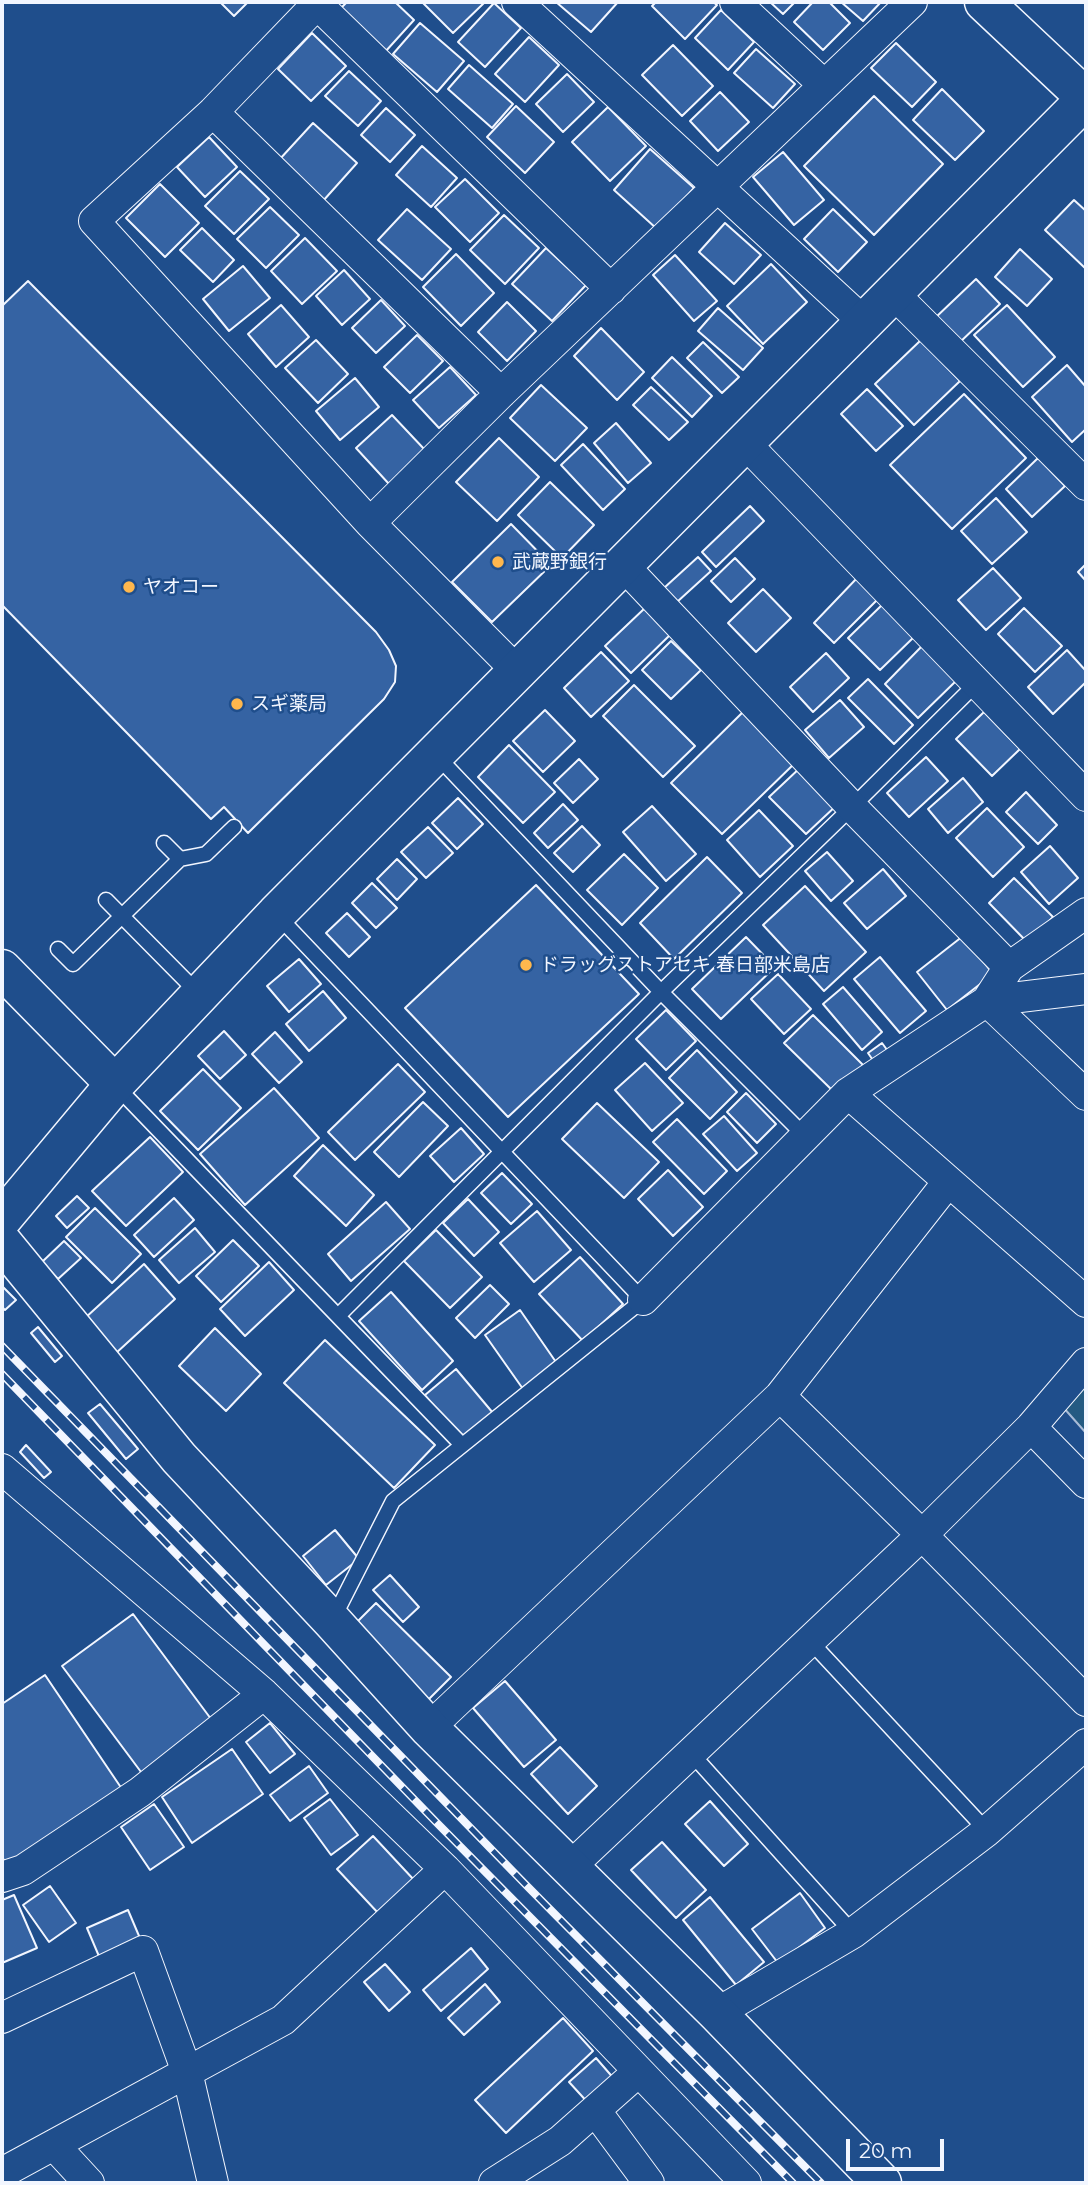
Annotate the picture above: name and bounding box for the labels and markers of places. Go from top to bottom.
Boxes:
place label: 武蔵野銀行 [512,551,607,573]
marker: 武蔵野銀行 [490,554,506,570]
place label: ヤオコー [143,576,219,598]
marker: ヤオコー [121,579,137,595]
place label: スギ薬局 [251,693,327,715]
marker: スギ薬局 [229,696,245,712]
place label: ドラッグストアセキ 春日部米島店 [540,954,830,976]
marker: ドラッグストアセキ 春日部米島店 [518,957,534,973]

